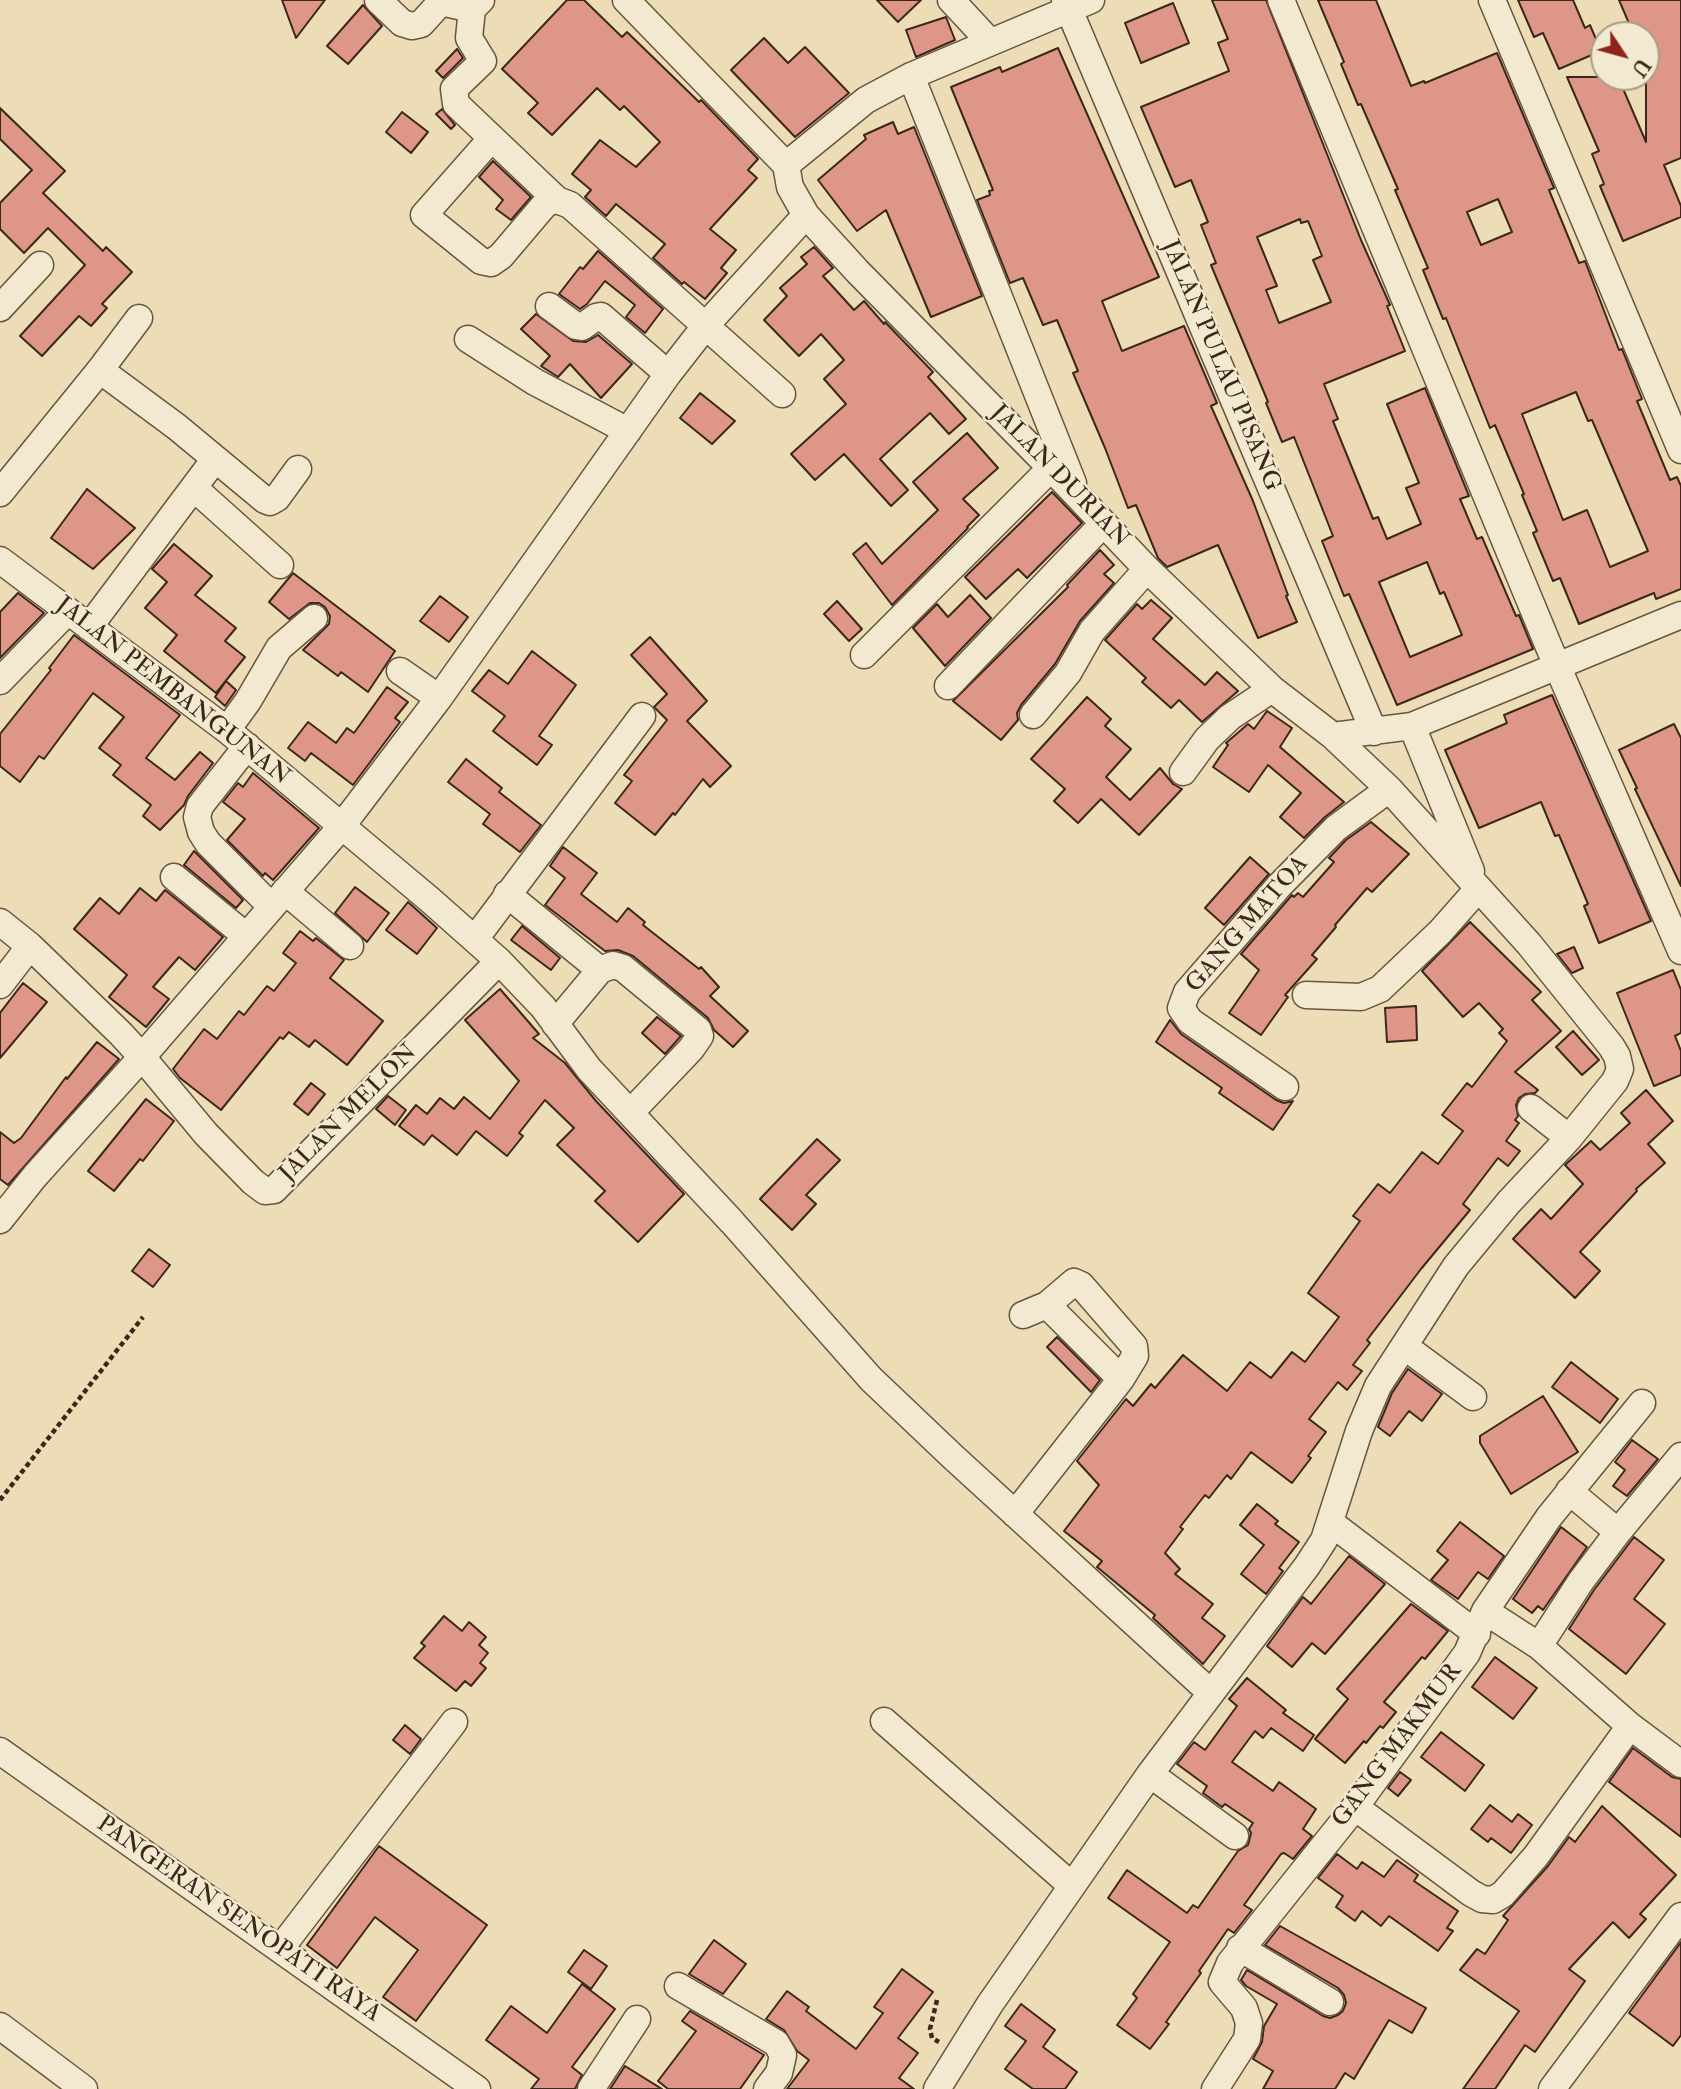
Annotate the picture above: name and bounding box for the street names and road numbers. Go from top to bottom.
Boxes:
street label: JALAN PULAU PISANG [1154,236,1286,496]
street label: JALAN DURIAN [983,399,1135,555]
street label: JALAN PEMBANGUNAN [49,592,295,792]
street label: GANG MATOA [1181,851,1315,999]
street label: JALAN MELON [274,1039,424,1189]
street label: GANG MAKMUR [1327,1658,1469,1834]
street label: PANGERAN SENOPATI RAYA [90,1811,386,2029]

